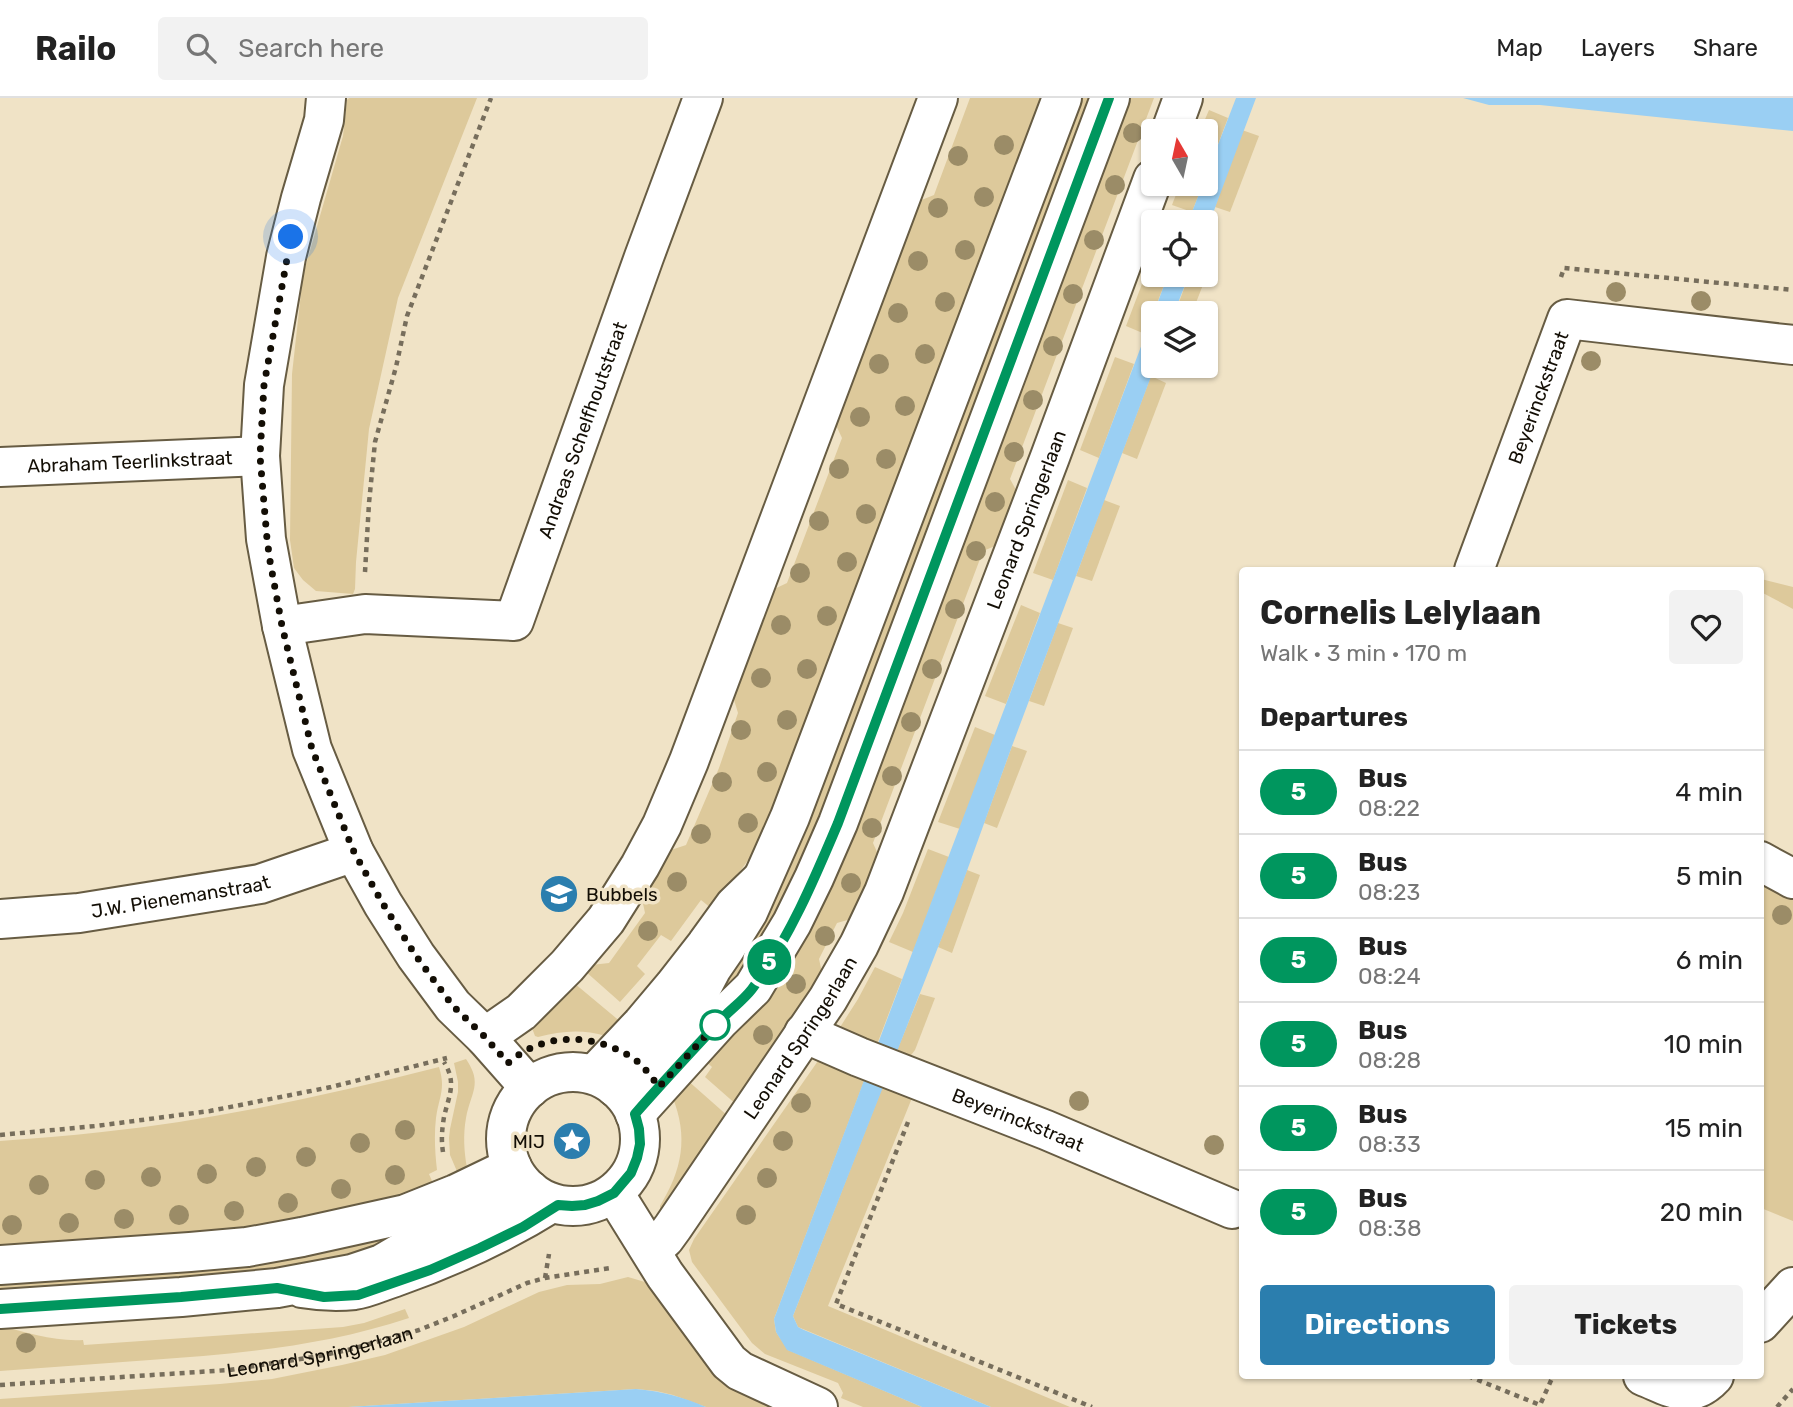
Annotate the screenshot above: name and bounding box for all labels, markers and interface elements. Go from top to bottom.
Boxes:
search box [158,17,648,80]
text: Railo [35,29,116,68]
icon: search [182,29,220,67]
text: Search here [238,33,384,64]
text: Map [1496,34,1543,62]
text: Layers [1581,34,1655,62]
text: Share [1693,34,1758,62]
north arrow [1141,119,1218,196]
map controls [1141,119,1218,378]
button: locate [1141,210,1218,287]
your location [273,219,308,254]
button: layers [1141,301,1218,378]
street label: Andreas Schelfhoutstraat [533,318,632,541]
street label: Beyerinckstraat [1503,327,1573,467]
street label: Leonard Springerlaan [982,427,1071,612]
street label: Abraham Teerlinkstraat [27,446,234,477]
button: heart [1669,590,1743,664]
text: Cornelis Lelylaan [1260,593,1541,632]
text: Walk · 3 min · 170 m [1260,639,1467,667]
text: Departures [1260,702,1408,733]
text: Bus [1358,763,1407,794]
text: 4 min [1675,777,1743,808]
text: 5 [1291,778,1306,806]
text: 08:22 [1358,794,1420,822]
text: Bus [1358,847,1407,878]
text: 5 min [1676,861,1743,892]
text: 5 [1291,862,1306,890]
street label: J.W. Pienemanstraat [89,870,274,922]
school or university icon: Bubbels [538,873,580,915]
text: 08:23 [1358,878,1420,906]
place label: Bubbels [586,883,658,906]
text: Bus [1358,931,1407,962]
line badge: 5 [746,939,792,985]
text: 6 min [1676,945,1743,976]
text: 5 [1291,946,1306,974]
text: 5 [761,948,777,976]
street label: Leonard Springerlaan [738,952,862,1123]
text: 08:24 [1358,962,1421,990]
unlabelled marker [700,1010,730,1040]
text: Bus [1358,1015,1407,1046]
text: 10 min [1664,1029,1743,1060]
text: 5 [1291,1030,1306,1058]
text: 08:28 [1358,1046,1421,1074]
street label: Beyerinckstraat [949,1083,1088,1157]
text: Bus [1358,1099,1407,1130]
text: 15 min [1665,1113,1743,1144]
text: 5 [1291,1114,1306,1142]
place icon: MIJ [551,1120,593,1162]
place label: MIJ [513,1130,545,1153]
text: 08:33 [1358,1130,1421,1158]
text: Bus [1358,1183,1407,1214]
text: 20 min [1660,1197,1743,1228]
text: 5 [1291,1198,1306,1226]
text: 08:38 [1358,1214,1422,1242]
button: Directions [1260,1285,1495,1365]
button: Tickets [1509,1285,1743,1365]
street label: Leonard Springerlaan [225,1321,415,1382]

